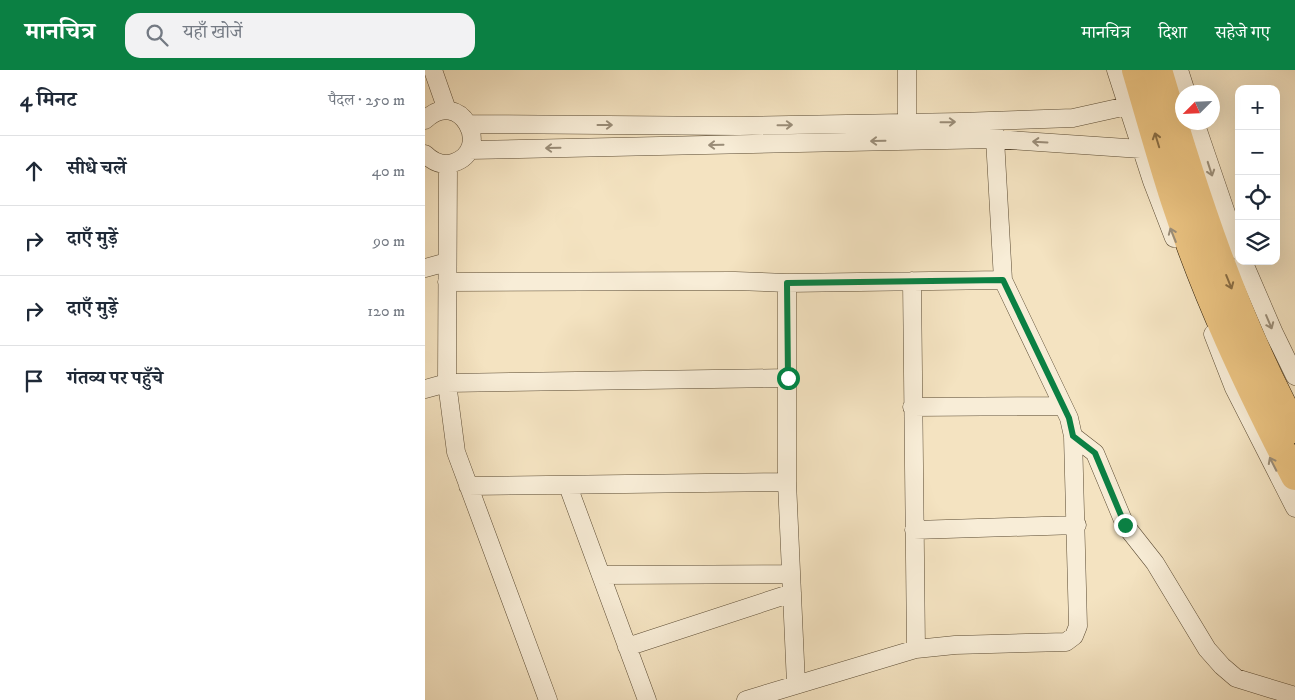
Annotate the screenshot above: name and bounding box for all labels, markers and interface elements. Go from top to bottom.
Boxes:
search box [125,13,475,58]
text: मानचित्र [25,17,95,47]
icon: search [143,21,171,49]
text: यहाँ खोजें [183,21,243,44]
text: मानचित्र [1082,22,1130,44]
text: दिशा [1158,22,1187,44]
text: सहेजे गए [1215,22,1270,44]
north arrow [1175,85,1220,130]
map controls [1235,85,1280,265]
button: + [1235,85,1280,130]
text: 4 मिनट [20,87,76,113]
text: पैदल · 250 m [328,90,405,110]
one-way arrow [939,117,955,127]
one-way arrow [596,120,613,130]
one-way arrow [776,120,793,130]
button: − [1235,130,1280,175]
one-way arrow [1152,132,1161,148]
one-way arrow [870,137,886,146]
one-way arrow [1033,137,1049,146]
one-way arrow [708,140,724,150]
one-way arrow [545,143,562,153]
icon: ahead [20,157,48,185]
text: सीधे चलें [67,157,126,180]
text: 40 m [372,161,405,181]
one-way arrow [1206,161,1216,177]
button: locate [1235,175,1280,220]
button: layers [1235,220,1280,265]
icon: right [20,227,48,255]
text: दाएँ मुड़ें [67,227,118,250]
one-way arrow [1168,228,1177,243]
text: 90 m [373,231,405,251]
one-way arrow [1225,274,1234,289]
icon: right [20,297,48,325]
text: दाएँ मुड़ें [67,297,118,320]
text: 120 m [367,301,405,321]
one-way arrow [1265,314,1275,329]
icon: arrive [20,367,48,395]
text: गंतव्य पर पहुँचे [67,367,163,390]
route start [777,367,800,390]
one-way arrow [1268,457,1277,472]
route end [1114,514,1137,537]

